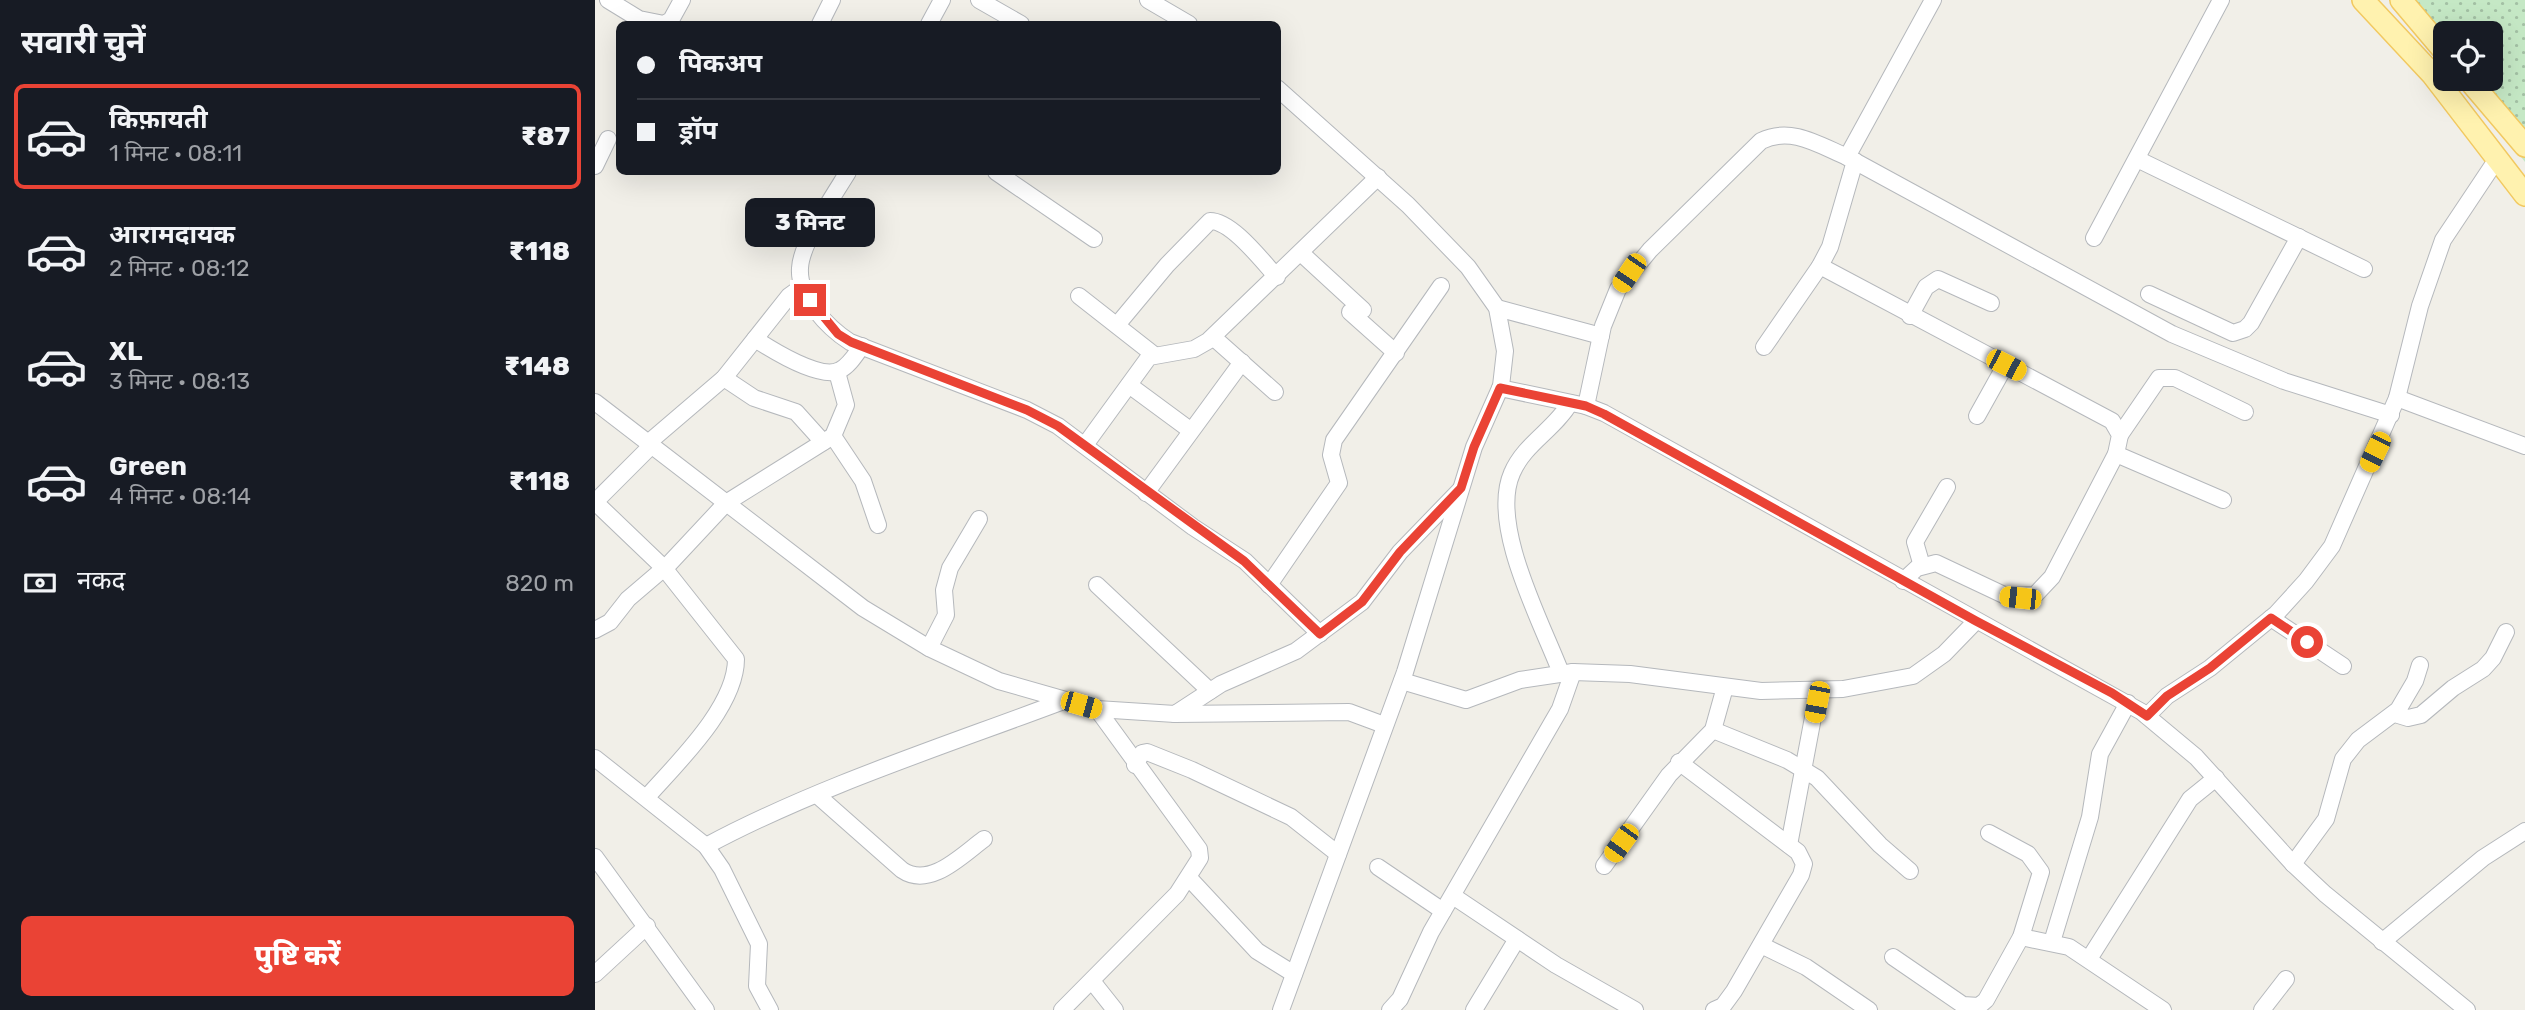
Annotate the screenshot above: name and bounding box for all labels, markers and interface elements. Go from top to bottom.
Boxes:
map controls [2433,21,2503,91]
button: locate [2433,21,2503,91]
text: सवारी चुनें [21,23,146,61]
text: पिकअप [679,48,762,79]
text: किफ़ायती [109,104,208,135]
icon: car [25,105,88,168]
text: ड्रॉप [679,115,717,146]
text: ₹87 [521,121,570,152]
text: 1 मिनट · 08:11 [109,139,242,167]
callout: 3 मिनट [745,198,875,247]
text: 3 मिनट [775,208,845,236]
text: आरामदायक [109,219,235,250]
icon: car [25,220,88,283]
text: ₹118 [509,236,570,267]
car [1609,250,1650,296]
text: 2 मिनट · 08:12 [109,254,250,282]
route end [794,284,826,316]
icon: car [25,335,88,398]
text: XL [109,336,142,367]
car [1983,346,2030,384]
text: ₹148 [504,351,570,382]
text: 3 मिनट · 08:13 [109,367,250,395]
car [2357,429,2394,475]
icon: car [25,450,88,513]
text: Green [109,451,187,482]
text: ₹118 [509,466,570,497]
text: 4 मिनट · 08:14 [109,482,251,510]
icon: cash [21,564,59,602]
text: नकद [77,565,125,596]
text: 820 m [505,569,574,597]
car [1999,585,2042,611]
route start [2291,626,2323,658]
car [1803,679,1832,725]
car [1058,689,1105,721]
car [1601,820,1642,866]
button: पुष्टि करें [21,916,574,996]

